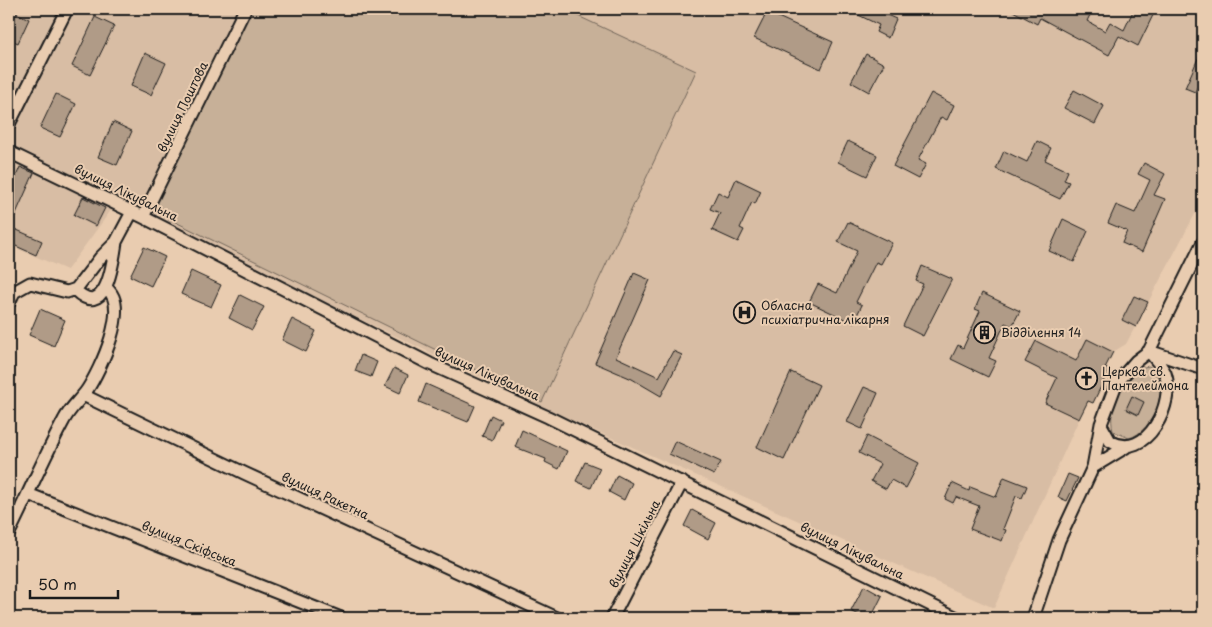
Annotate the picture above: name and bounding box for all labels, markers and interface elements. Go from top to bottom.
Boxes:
street label: вулиця Поштова [152,58,212,155]
street label: вулиця Лікувальна [72,159,182,225]
place label: Обласна психіатрична лікарня [761,296,890,328]
hospital icon: Обласна психіатрична лікарня [733,301,757,325]
building icon: Відділення 14 [973,321,997,345]
place label: Відділення 14 [1001,323,1082,341]
street label: вулиця Лікувальна [432,342,543,405]
place label: Церква св. Пантелеймона [1102,362,1189,394]
church icon: Церква св. Пантелеймона [1074,367,1098,391]
street label: вулиця Ракетна [279,467,372,523]
street label: вулиця Шкільна [604,496,664,591]
street label: вулиця Скіфська [139,516,240,570]
street label: вулиця Лікувальна [798,517,908,583]
scale bar [30,567,118,599]
text: 50 m [38,572,77,595]

